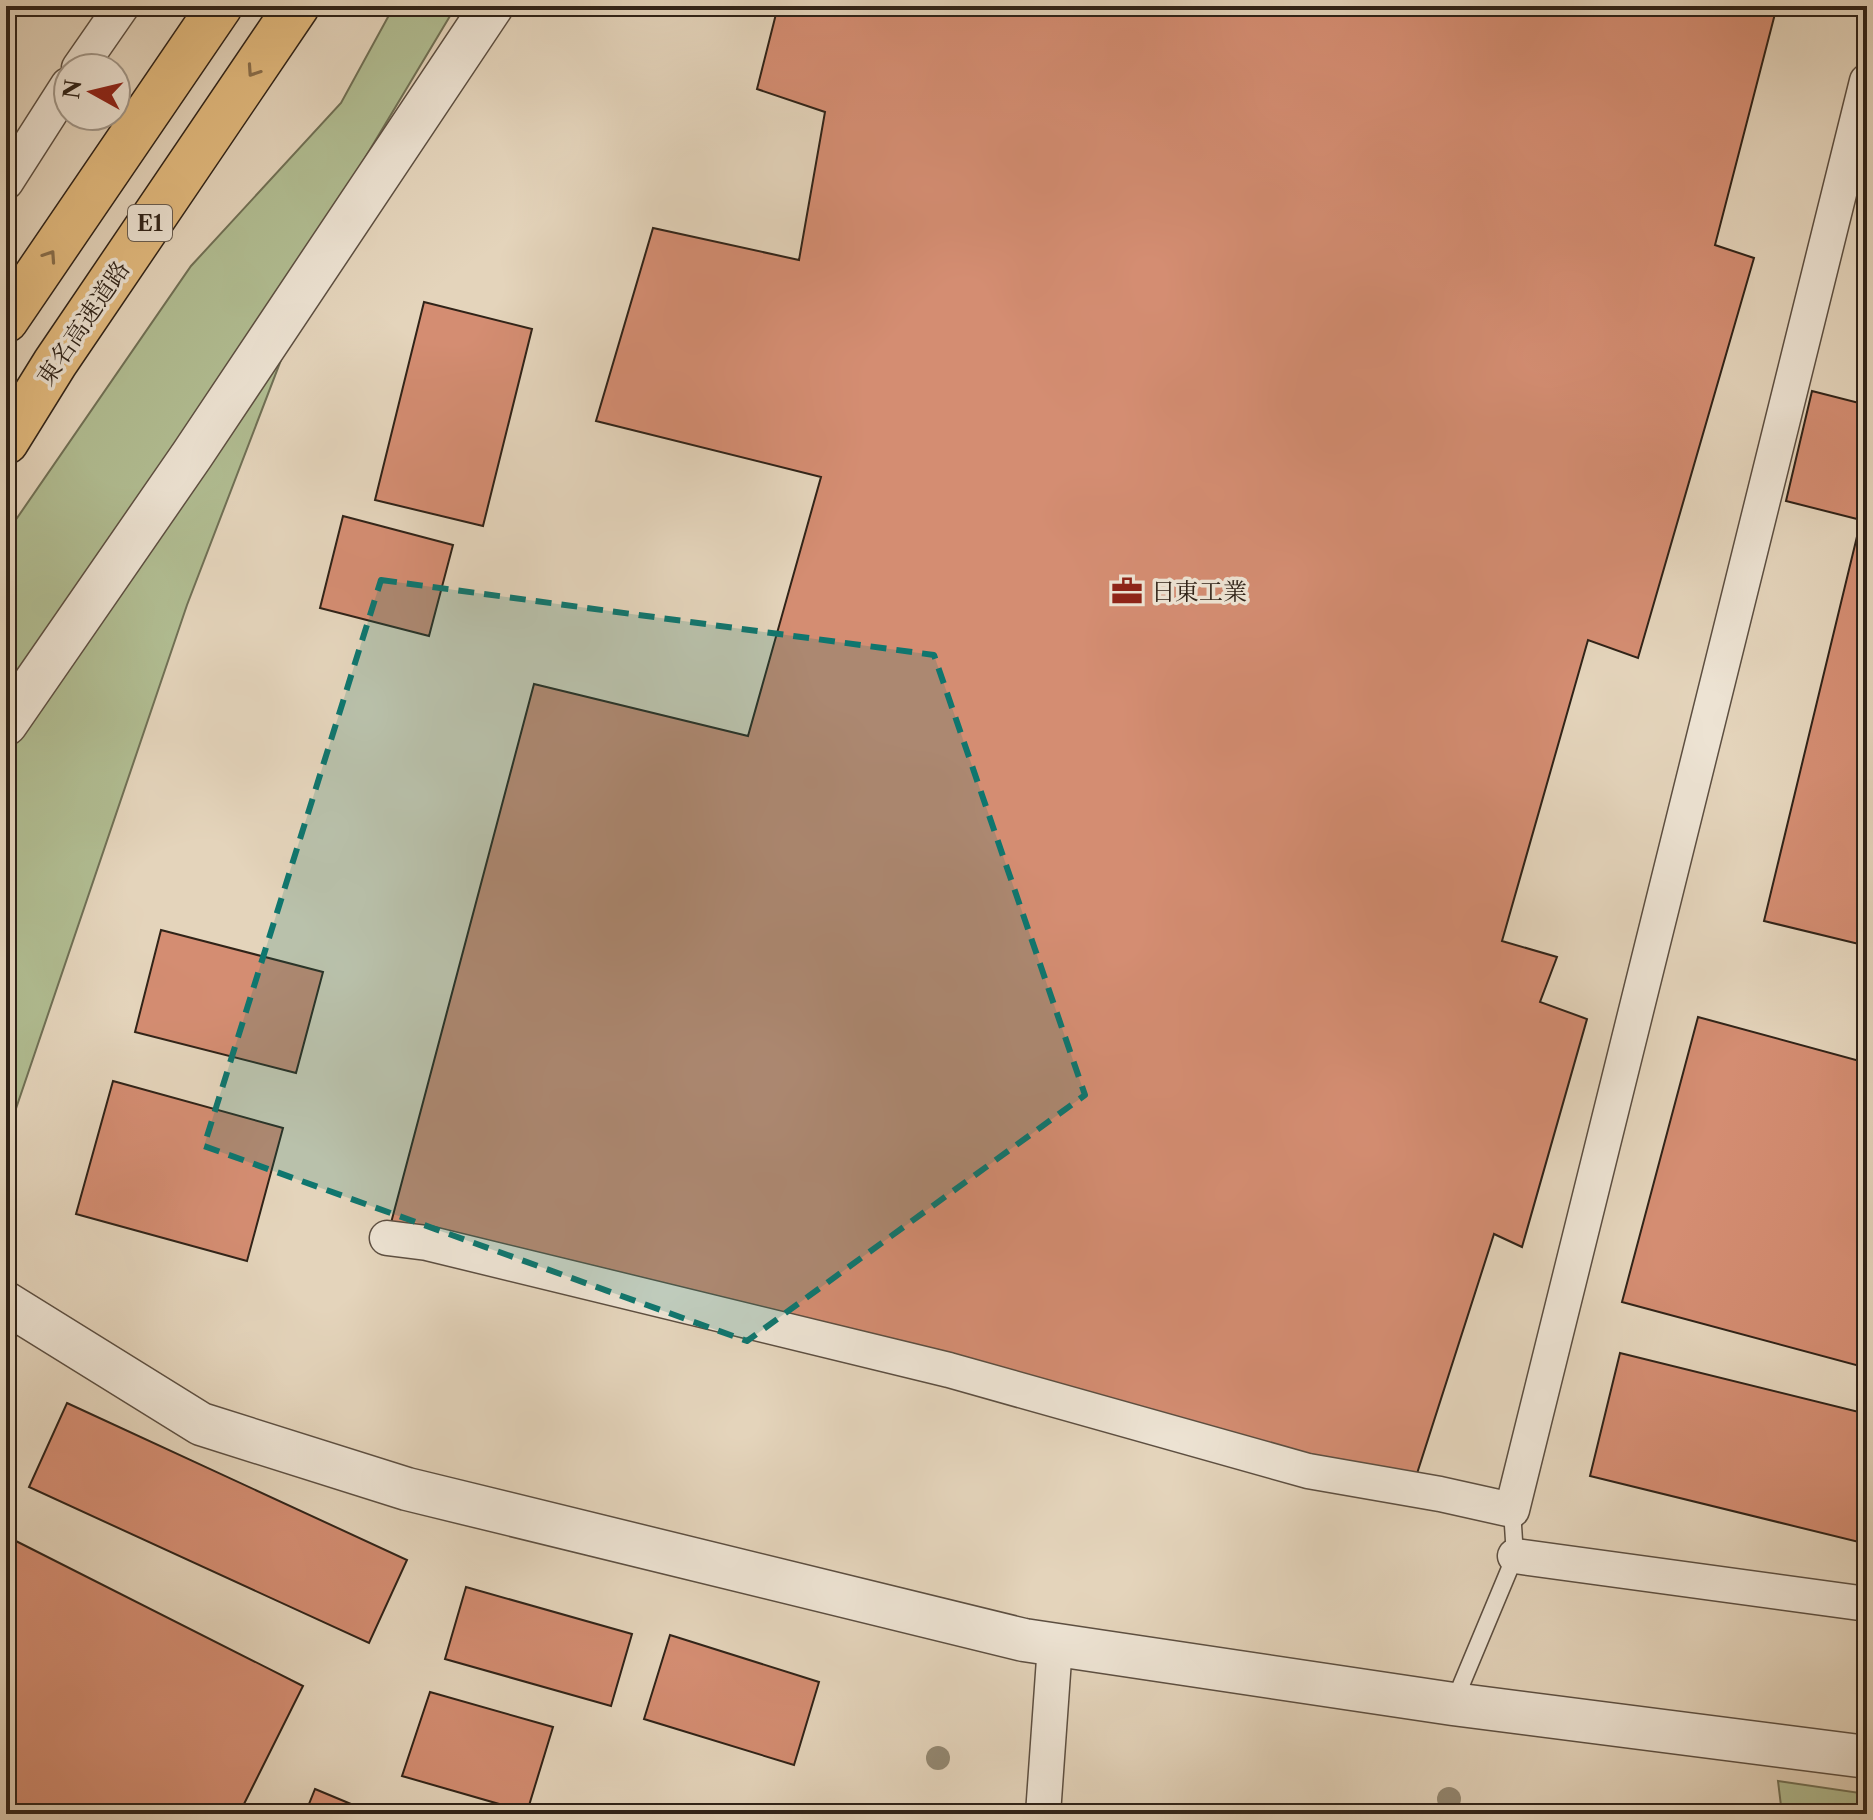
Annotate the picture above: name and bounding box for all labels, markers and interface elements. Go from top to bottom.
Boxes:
north arrow [52,52,132,132]
one-way arrow [248,62,263,76]
text: N [58,78,87,101]
road number: E1 [128,205,172,241]
one-way arrow [40,250,55,265]
street label: 東名高速道路 [31,255,135,391]
office icon: 日東工業 [1110,574,1144,608]
place label: 日東工業 [1151,577,1247,606]

